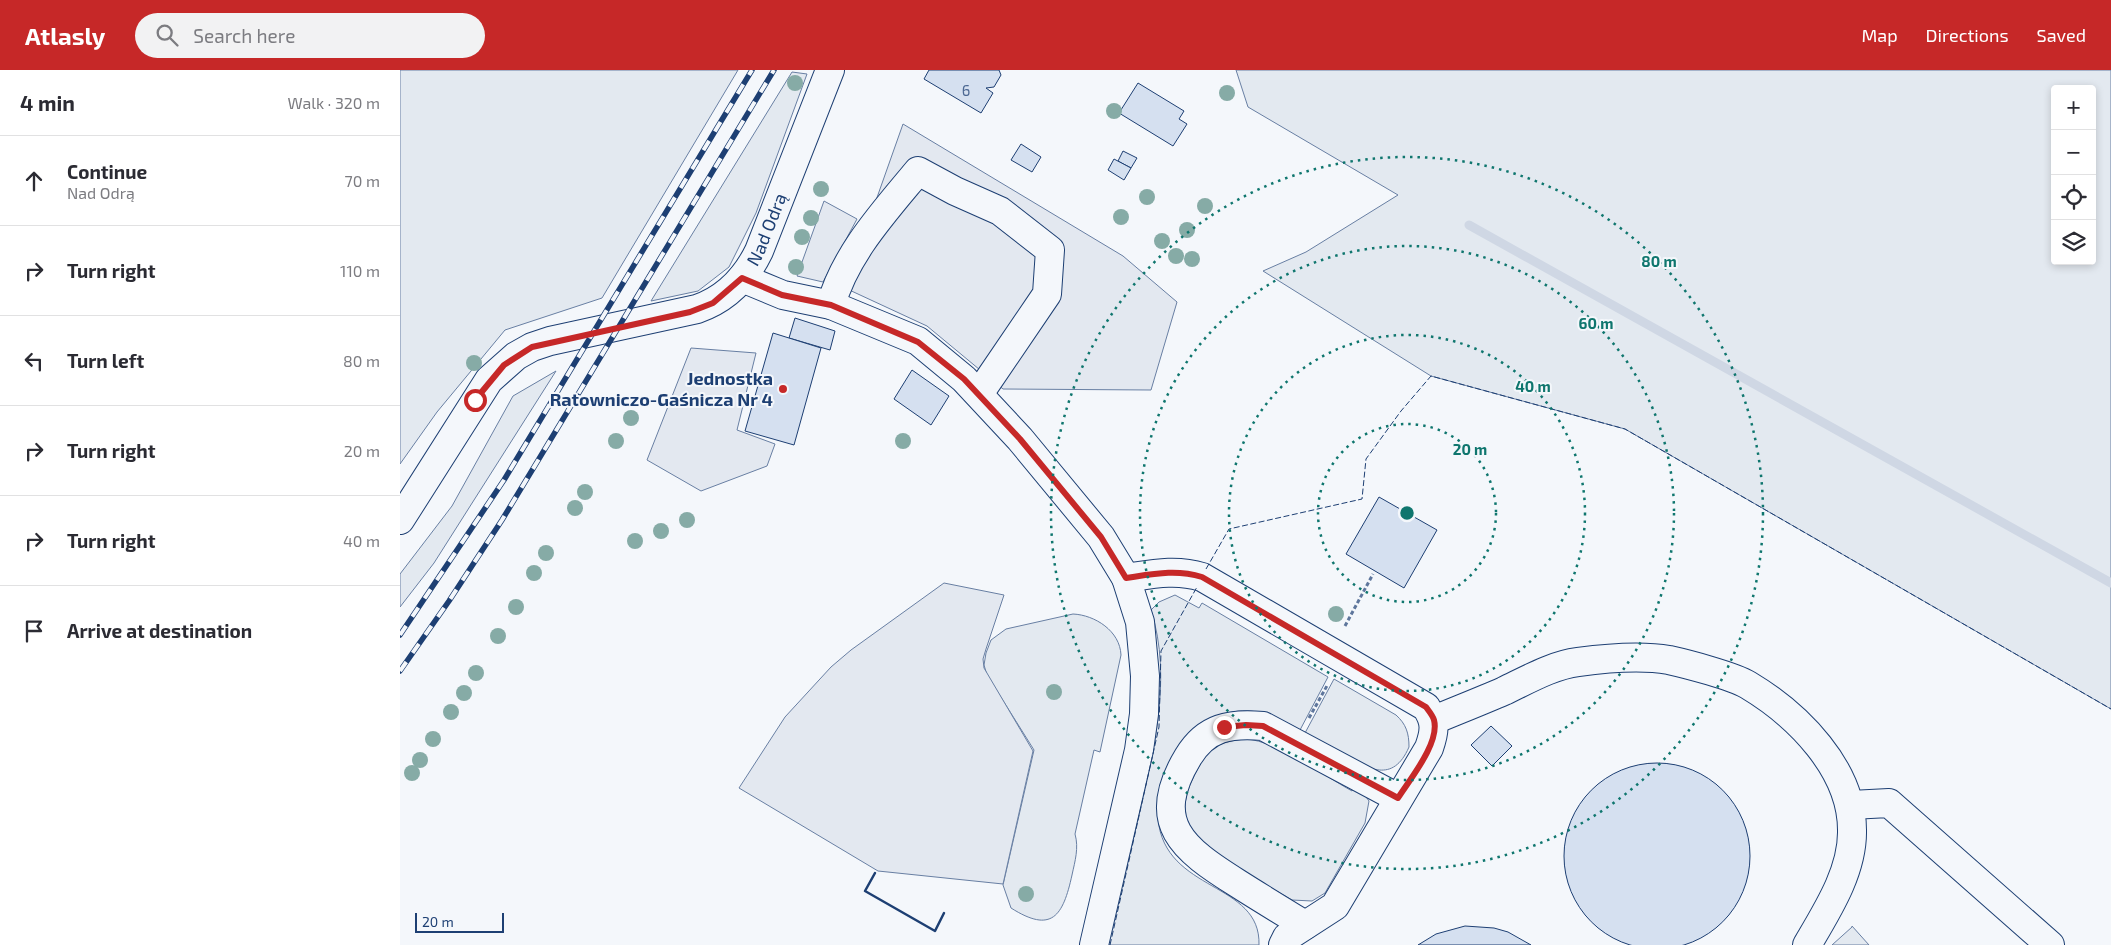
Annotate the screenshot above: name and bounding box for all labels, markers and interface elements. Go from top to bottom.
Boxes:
search box [135,13,485,58]
text: Atlasly [25,21,105,50]
icon: search [153,21,181,49]
text: Search here [193,24,295,47]
text: Map [1861,24,1898,46]
text: Directions [1926,24,2009,46]
text: Saved [2037,24,2086,46]
house number: 6 [962,81,970,99]
map controls [2051,85,2096,265]
button: + [2051,85,2096,130]
text: 4 min [20,90,75,115]
text: Walk · 320 m [287,93,380,112]
button: − [2051,130,2096,175]
text: Continue [67,160,147,183]
icon: ahead [20,167,48,195]
text: 70 m [345,171,380,190]
button: locate [2051,175,2096,220]
text: Nad Odrą [67,183,135,202]
street label: Nad Odrą [741,190,791,269]
button: layers [2051,220,2096,265]
text: 80 m [1641,252,1677,270]
icon: right [20,257,48,285]
text: Turn right [67,259,155,282]
text: 110 m [340,261,380,280]
text: 60 m [1579,314,1613,332]
icon: left [20,347,48,375]
text: Turn left [67,349,144,372]
text: 80 m [343,351,380,370]
place label: Jednostka Ratowniczo-Gaśnicza Nr 4 [550,367,773,410]
text: 40 m [1515,377,1551,395]
marker: Jednostka Ratowniczo-Gaśnicza Nr 4 [777,383,789,395]
route start [464,389,487,412]
icon: right [20,437,48,465]
text: Turn right [67,439,155,462]
text: 20 m [1453,440,1487,458]
text: 20 m [344,441,380,460]
centre of rings [1398,504,1416,522]
icon: right [20,527,48,555]
text: Turn right [67,529,155,552]
text: 40 m [343,531,380,550]
icon: arrive [20,617,48,645]
text: Arrive at destination [67,619,252,642]
route end [1213,716,1236,739]
scale bar [415,910,504,933]
text: 20 m [422,913,454,930]

